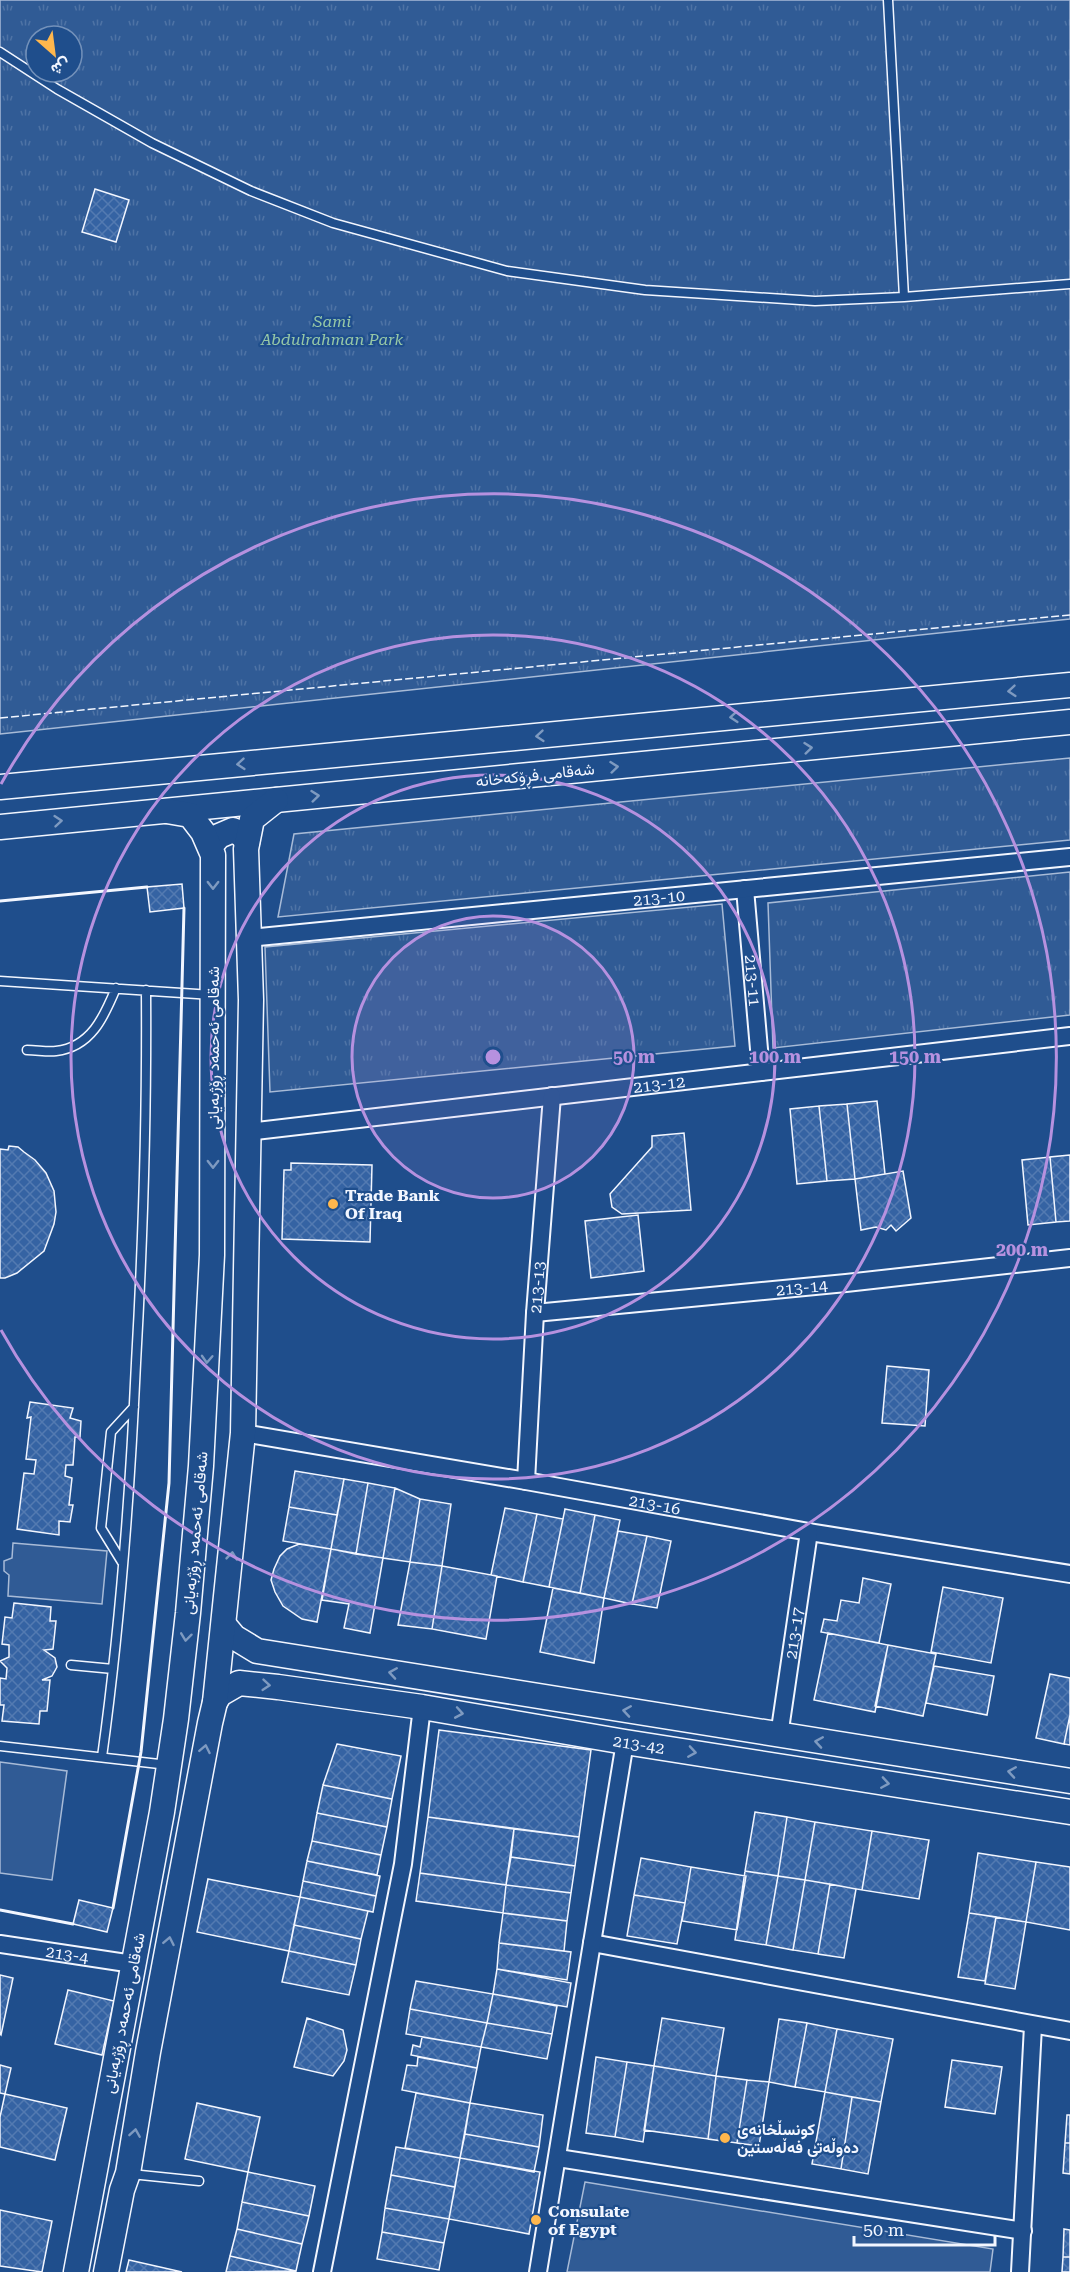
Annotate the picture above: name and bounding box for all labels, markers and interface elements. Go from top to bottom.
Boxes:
north arrow [24,24,84,84]
text: ش [48,54,74,80]
park label: Sami Abdulrahman Park [260,312,403,349]
one-way arrow [1007,684,1016,697]
one-way arrow [729,710,739,723]
one-way arrow [535,729,544,742]
one-way arrow [803,742,812,755]
one-way arrow [237,757,246,770]
street label: شەقامی فڕۆکەخانە [475,759,596,795]
one-way arrow [609,761,618,774]
one-way arrow [311,790,320,803]
one-way arrow [54,815,63,828]
one-way arrow [207,881,219,890]
street label: 213-10 [632,886,686,910]
street label: 213-11 [741,954,765,1007]
street label: شەقامی ئەحمەد ڕۆژبەیانی [204,966,226,1130]
text: 50 m [613,1046,656,1067]
text: 100 m [749,1046,802,1067]
text: 150 m [889,1046,942,1067]
centre of rings [483,1047,503,1067]
street label: 213-12 [632,1072,686,1096]
one-way arrow [207,1160,219,1169]
place label: Trade Bank Of Iraq [345,1186,440,1223]
marker: Trade Bank Of Iraq [326,1197,340,1211]
text: 200 m [996,1239,1049,1260]
street label: 213-13 [526,1261,549,1314]
street label: 213-14 [775,1275,829,1299]
one-way arrow [201,1355,214,1364]
street label: شەقامی ئەحمەد ڕۆژبەیانی [178,1451,215,1616]
street label: 213-16 [628,1490,682,1518]
one-way arrow [225,1551,238,1561]
street label: 213-17 [781,1606,807,1660]
one-way arrow [180,1633,192,1642]
one-way arrow [388,1668,398,1680]
one-way arrow [261,1679,270,1692]
one-way arrow [622,1705,632,1718]
one-way arrow [453,1706,463,1719]
street label: 213-42 [612,1731,666,1758]
one-way arrow [815,1736,825,1749]
one-way arrow [198,1744,211,1754]
one-way arrow [688,1746,697,1758]
one-way arrow [1008,1766,1017,1778]
one-way arrow [880,1776,890,1788]
street label: شەقامی ئەحمەد ڕۆژبەیانی [99,1931,152,2096]
one-way arrow [162,1936,175,1946]
street label: 213-4 [45,1942,90,1967]
place label: کونسڵخانەی دەوڵەتی فەڵەستین [737,2120,859,2158]
one-way arrow [128,2128,140,2137]
marker: کونسڵخانەی دەوڵەتی فەڵەستین [718,2131,732,2145]
place label: Consulate of Egypt [548,2202,629,2239]
scale bar [854,2209,995,2247]
marker: Consulate of Egypt [529,2213,543,2227]
text: 50 m [863,2219,904,2240]

